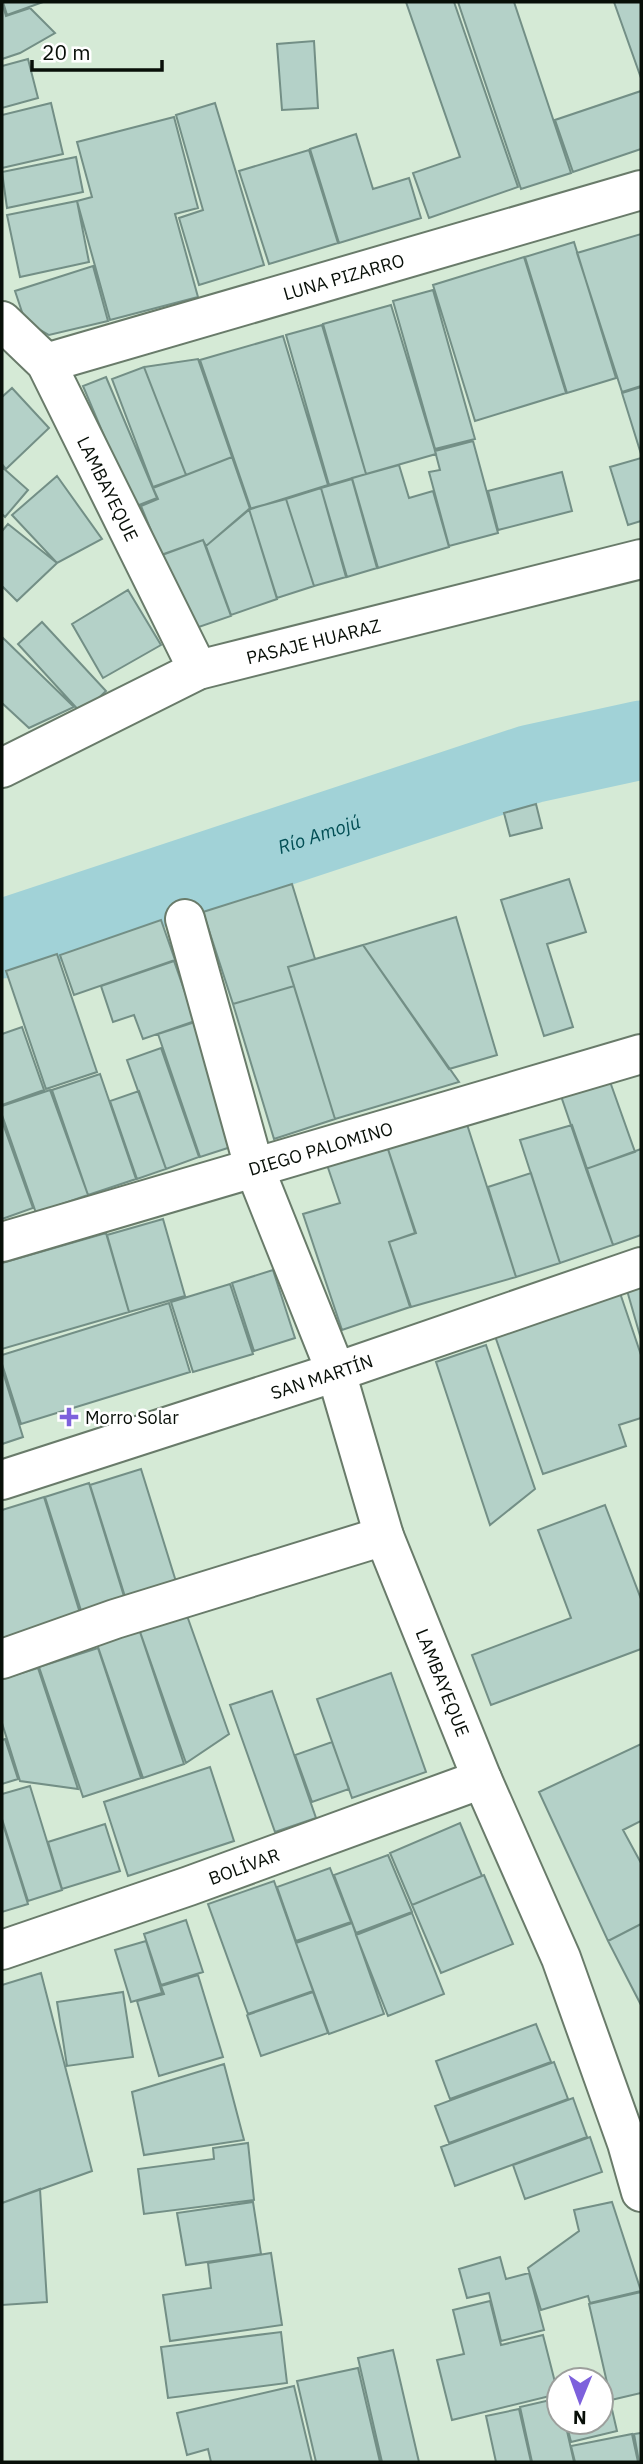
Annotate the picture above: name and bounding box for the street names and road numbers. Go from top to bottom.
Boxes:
street label: LUNA PIZARRO [280,248,407,305]
street label: LAMBAYEQUE [73,432,144,545]
street label: PASAJE HUARAZ [244,613,383,669]
street label: DIEGO PALOMINO [246,1116,395,1180]
street label: SAN MARTÍN [268,1349,376,1404]
street label: LAMBAYEQUE [411,1625,475,1740]
street label: BOLÍVAR [205,1842,283,1889]

